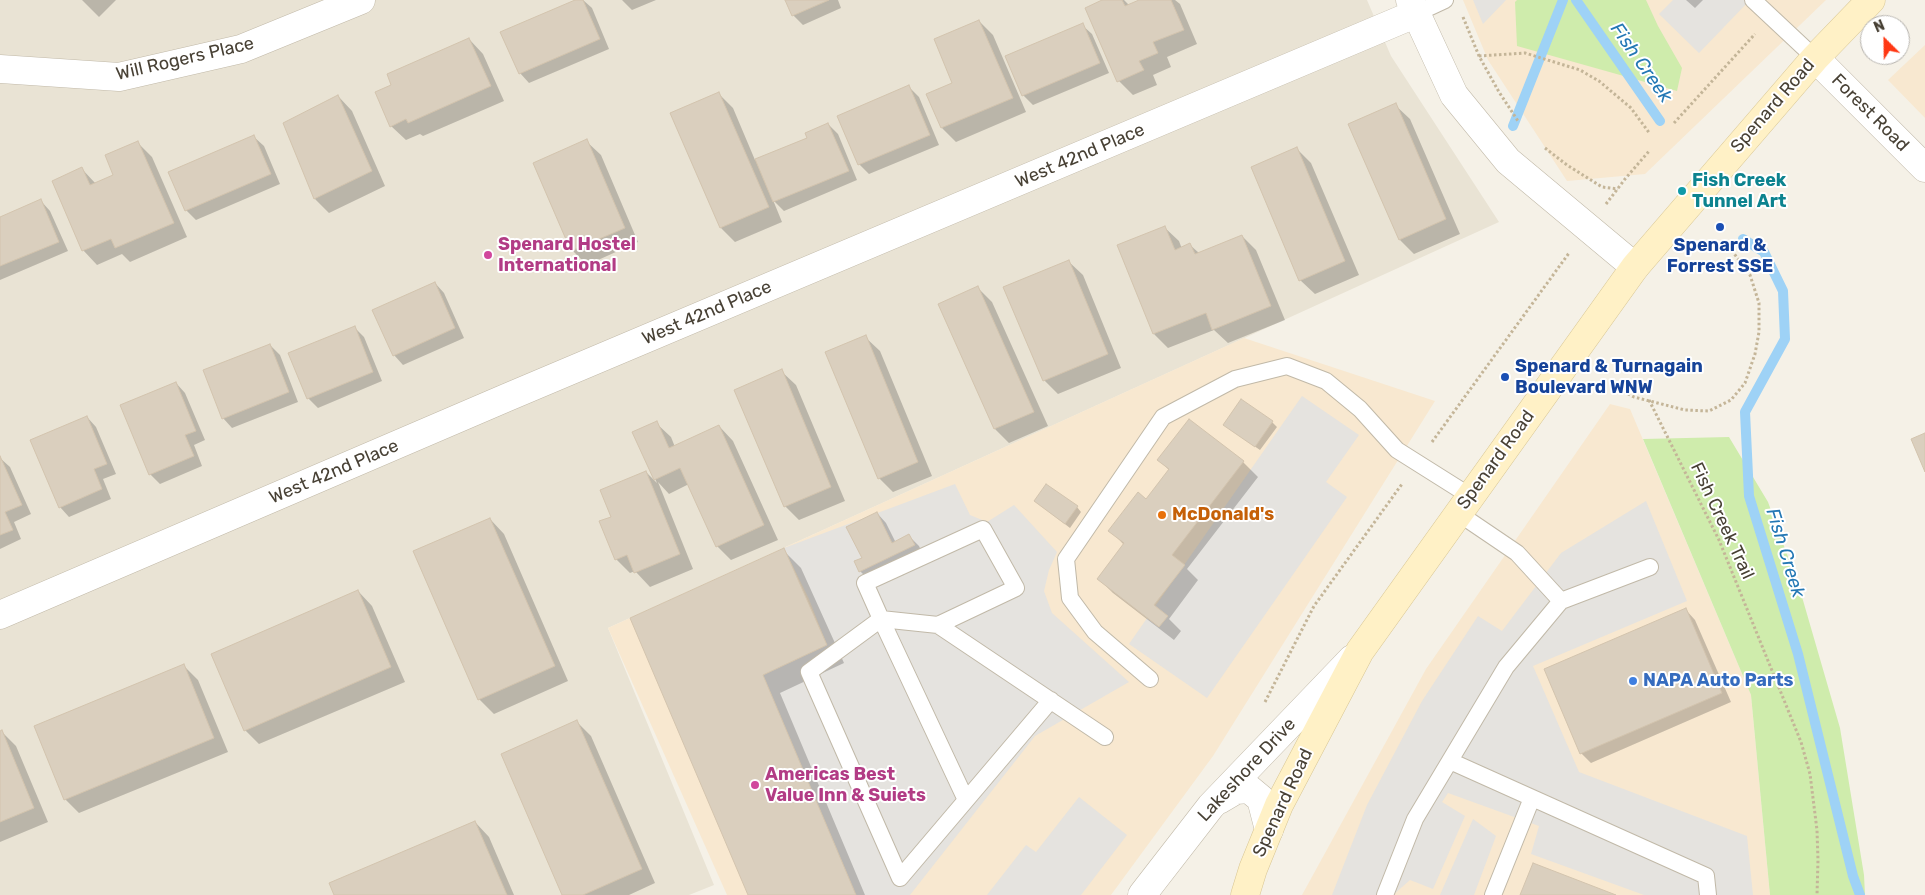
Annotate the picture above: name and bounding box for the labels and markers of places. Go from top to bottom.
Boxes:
place label: Fish Creek Tunnel Art [1692,170,1786,212]
marker: Fish Creek Tunnel Art [1676,185,1688,197]
marker: Spenard & Forrest SSE [1714,221,1726,233]
place label: Spenard Hostel International [498,234,636,276]
place label: Spenard & Forrest SSE [1667,235,1773,278]
marker: Spenard Hostel International [482,249,494,261]
place label: Spenard & Turnagain Boulevard WNW [1515,356,1703,398]
marker: Spenard & Turnagain Boulevard WNW [1499,371,1511,383]
place label: McDonald's [1172,504,1274,526]
marker: McDonald's [1156,509,1168,521]
place label: NAPA Auto Parts [1643,670,1794,692]
marker: NAPA Auto Parts [1627,675,1639,687]
place label: Americas Best Value Inn & Suiets [765,764,926,806]
marker: Americas Best Value Inn & Suiets [749,779,761,791]

